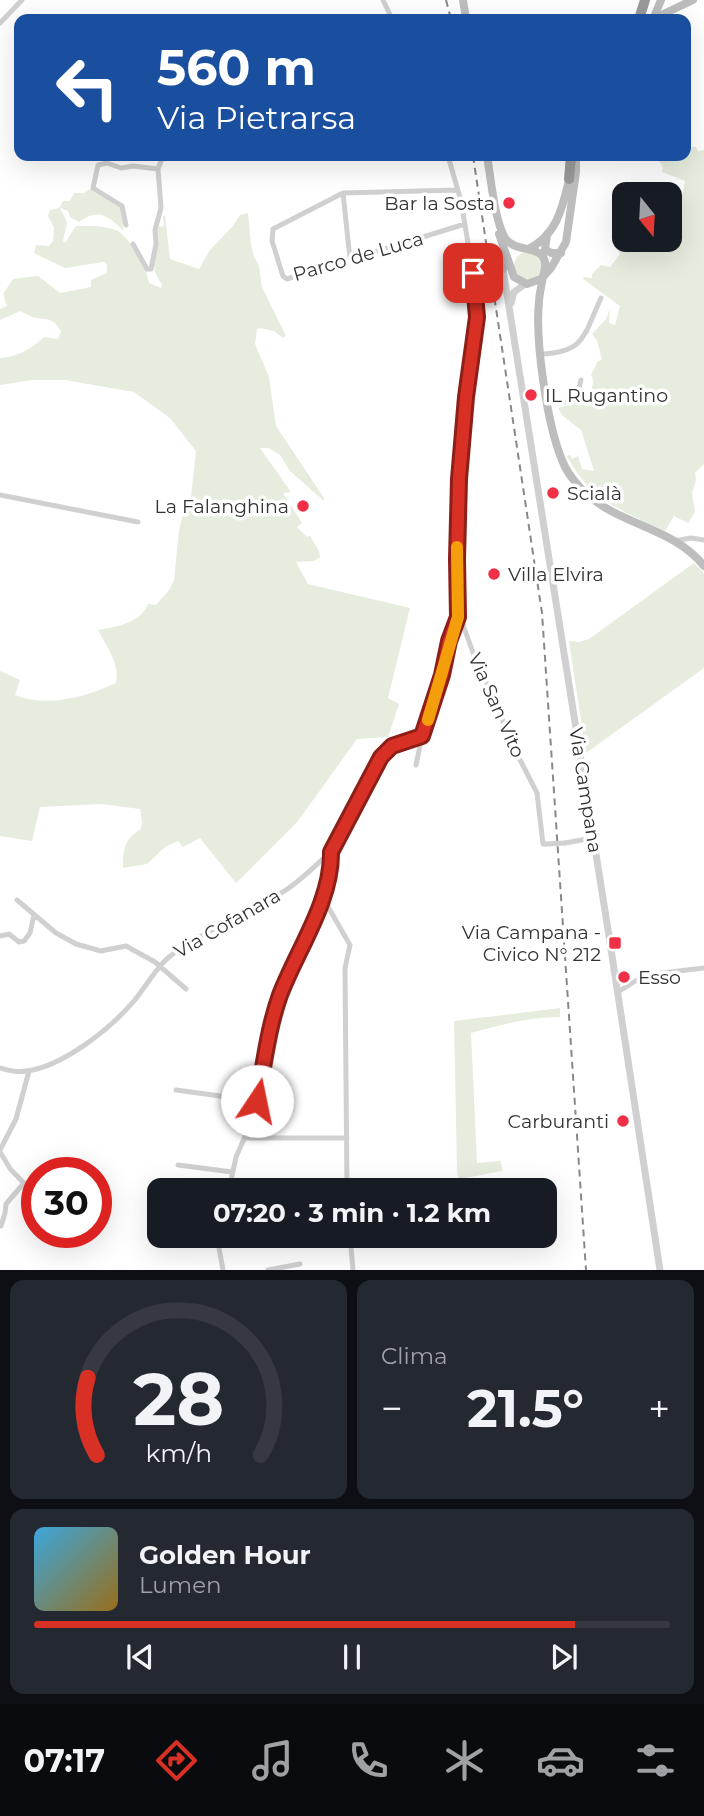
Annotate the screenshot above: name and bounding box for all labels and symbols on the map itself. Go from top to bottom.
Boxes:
north arrow [612,182,682,252]
place label: Bar la Sosta [384,192,495,215]
marker: Bar la Sosta [501,195,517,211]
street label: Parco de Luca [290,227,426,286]
pin [443,243,503,303]
place label: IL Rugantino [545,384,668,407]
marker: IL Rugantino [523,387,539,403]
place label: Scialà [567,482,622,505]
marker: Scialà [545,485,561,501]
place label: La Falanghina [155,495,289,518]
marker: La Falanghina [295,498,311,514]
place label: Villa Elvira [508,563,604,586]
marker: Villa Elvira [486,566,502,582]
street label: Via San Vito [463,649,530,761]
street label: Via Campana [564,726,607,855]
street label: Via Cofanara [170,884,284,963]
place label: Via Campana - Civico N° 212 [462,921,601,966]
marker: Via Campana - Civico N° 212 [607,935,623,951]
place label: Esso [638,966,681,989]
marker: Esso [616,969,632,985]
position arrow [220,1064,294,1138]
place label: Carburanti [508,1110,609,1133]
marker: Carburanti [615,1113,631,1129]
speed limit sign: 30 [21,1157,112,1248]

